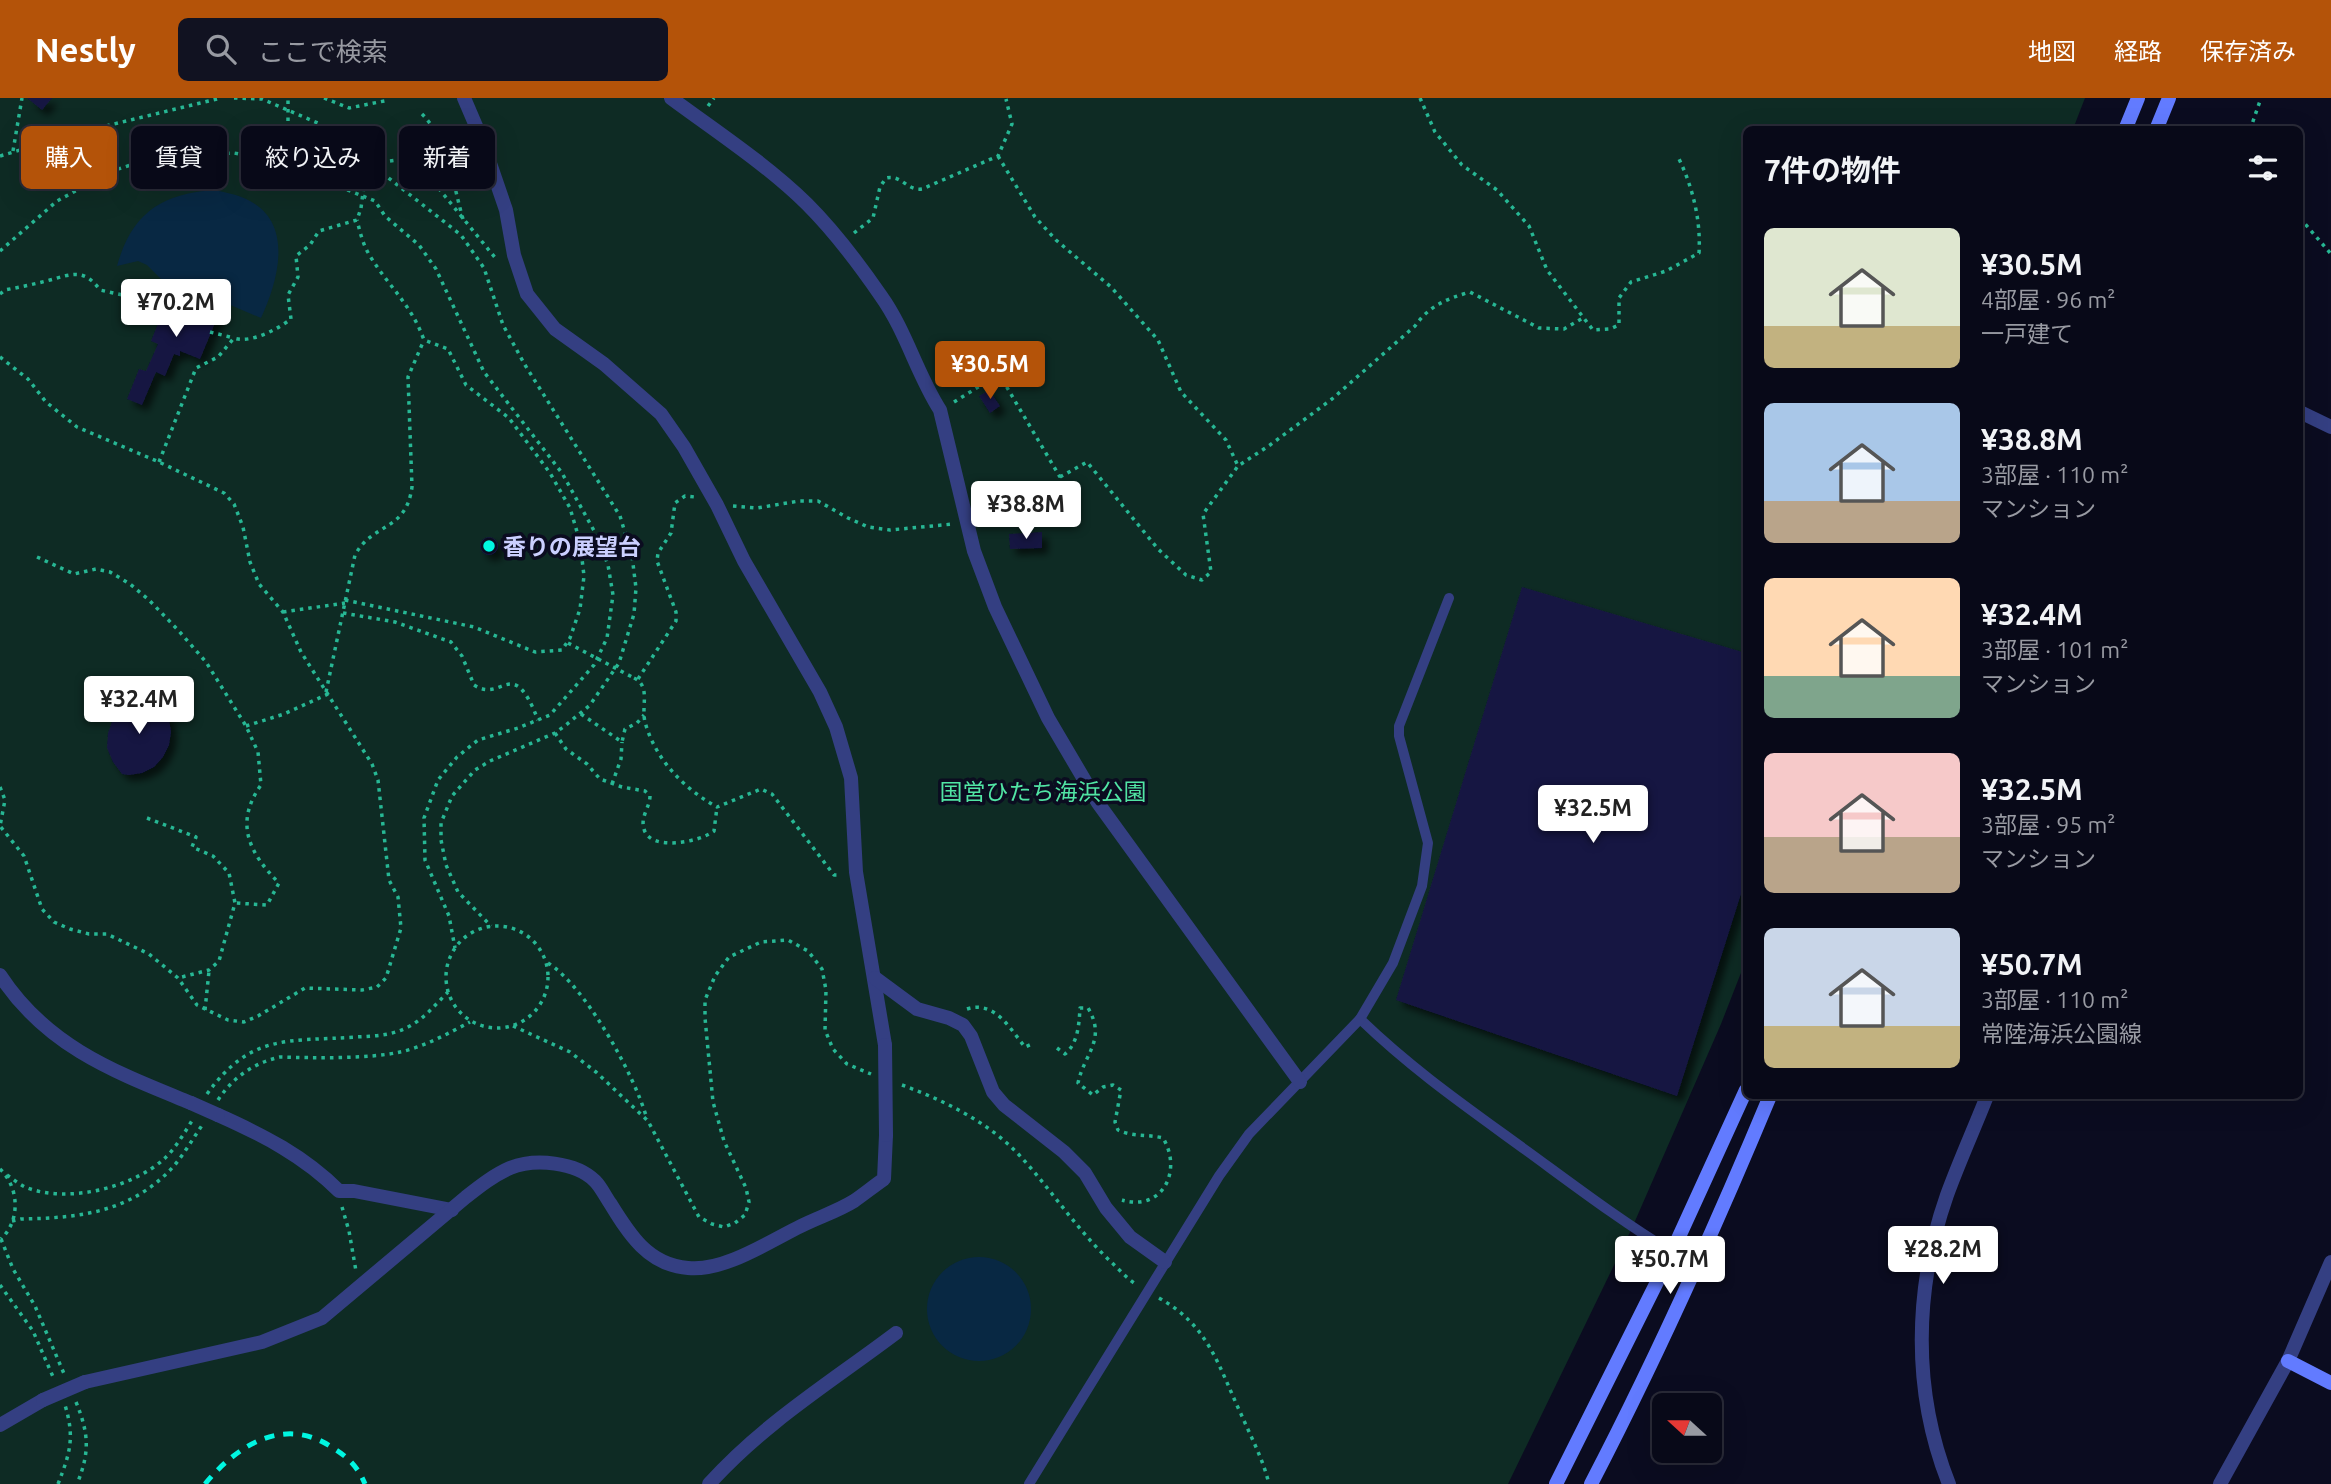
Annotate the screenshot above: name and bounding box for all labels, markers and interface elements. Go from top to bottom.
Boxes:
search box [178,18,668,81]
icon: search [202,30,240,68]
text: Nestly [35,31,136,68]
text: ここで検索 [258,37,388,66]
text: 地図 [2028,38,2076,65]
text: 経路 [2114,38,2162,65]
text: 保存済み [2200,38,2296,65]
chip: 購入 [21,126,117,189]
chip: 賃貸 [131,126,227,189]
chip: 絞り込み [241,126,385,189]
chip: 新着 [399,126,495,189]
icon: filters [2244,149,2282,187]
text: 7件の物件 [1764,153,1901,187]
text: ¥30.5M [1981,247,2083,281]
icon: home [1820,256,1904,340]
pin: ¥70.2M [119,280,233,339]
text: 4部屋 · 96 m² [1981,287,2115,312]
text: ¥70.2M [137,289,215,314]
text: 一戸建て [1981,321,2073,346]
pin: ¥30.5M [933,342,1047,401]
text: ¥30.5M [951,351,1029,376]
text: ¥38.8M [1981,422,2083,456]
icon: home [1820,431,1904,515]
text: 3部屋 · 110 m² [1981,462,2128,487]
pin: ¥38.8M [969,482,1083,541]
text: ¥38.8M [987,491,1065,516]
text: マンション [1981,496,2096,521]
place label: 香りの展望台 [503,534,641,559]
marker: 香りの展望台 [481,538,497,554]
text: ¥32.4M [1981,597,2083,631]
icon: home [1820,606,1904,690]
text: 3部屋 · 101 m² [1981,637,2128,662]
text: マンション [1981,671,2096,696]
pin: ¥32.4M [82,676,196,736]
text: ¥32.4M [100,686,178,711]
text: ¥32.5M [1981,772,2083,806]
park label: 国営ひたち海浜公園 [940,779,1147,804]
icon: home [1820,781,1904,865]
pin: ¥32.5M [1536,786,1650,845]
text: ¥32.5M [1554,795,1632,820]
text: 3部屋 · 95 m² [1981,812,2115,837]
text: マンション [1981,846,2096,871]
text: ¥50.7M [1981,947,2083,981]
icon: home [1820,956,1904,1040]
text: 3部屋 · 110 m² [1981,987,2128,1012]
text: 常陸海浜公園線 [1981,1021,2142,1046]
pin: ¥28.2M [1886,1226,2000,1286]
pin: ¥50.7M [1613,1236,1727,1296]
text: ¥28.2M [1904,1236,1982,1261]
text: ¥50.7M [1631,1246,1709,1271]
north arrow [1652,1393,1722,1463]
map controls [1652,1393,1722,1463]

